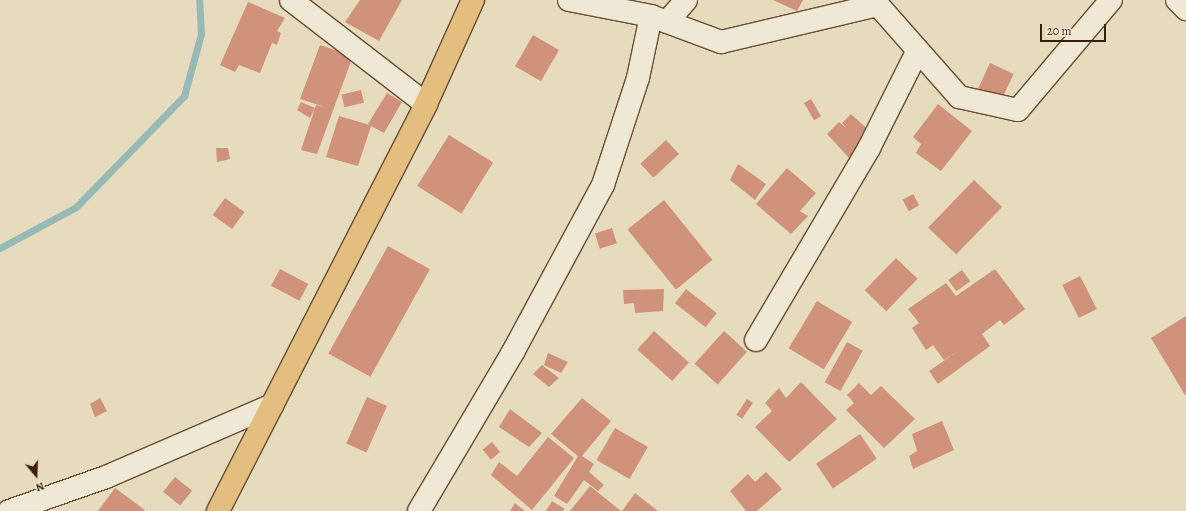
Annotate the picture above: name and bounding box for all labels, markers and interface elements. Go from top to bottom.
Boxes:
scale bar [1042,16,1108,42]
text: 20 m [1047,23,1071,39]
north arrow [16,455,56,495]
text: N [34,478,46,495]

